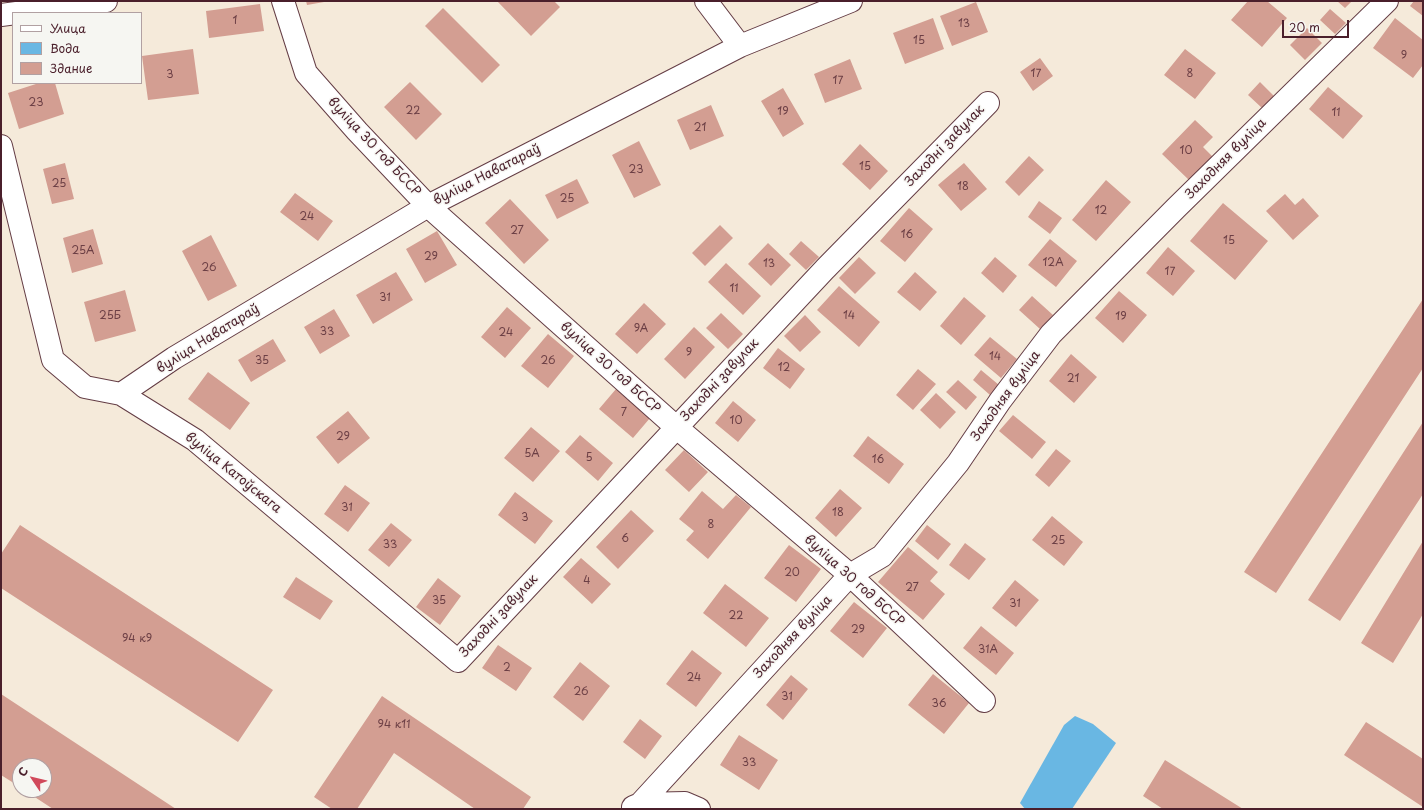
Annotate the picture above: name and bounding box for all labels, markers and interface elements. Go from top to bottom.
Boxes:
legend [12,12,142,84]
scale bar [1284,12,1351,38]
house number: 1 [233,14,237,28]
house number: 13 [958,17,970,31]
text: 20 m [1289,18,1320,36]
text: Улица [50,19,86,37]
house number: 15 [913,34,925,48]
text: Вода [50,39,80,57]
house number: 9 [1401,49,1407,63]
text: Здание [50,59,92,77]
house number: 17 [1031,67,1041,81]
house number: 8 [1187,67,1193,81]
house number: 3 [166,68,174,82]
house number: 17 [833,74,843,88]
street label: вуліца 30 год БССР [324,94,424,200]
house number: 23 [29,96,43,110]
street label: Заходні завулак [902,102,988,190]
house number: 22 [406,104,420,118]
house number: 19 [777,105,789,119]
house number: 11 [1331,106,1341,120]
street label: Заходняя вуліца [1182,115,1270,203]
house number: 21 [694,121,706,135]
street label: вуліца Наватараў [431,141,543,209]
house number: 10 [1180,144,1192,158]
house number: 15 [859,160,871,174]
house number: 23 [629,163,643,177]
house number: 25 [52,177,66,191]
house number: 18 [957,180,969,194]
house number: 25 [560,192,574,206]
house number: 12 [1095,204,1107,218]
house number: 24 [300,210,314,224]
house number: 27 [510,224,524,238]
house number: 16 [901,228,913,242]
house number: 15 [1223,234,1235,248]
house number: 25А [71,244,95,258]
house number: 29 [424,250,438,264]
house number: 12А [1042,256,1064,270]
house number: 13 [763,257,775,271]
house number: 26 [201,261,217,275]
house number: 17 [1165,265,1175,279]
house number: 11 [729,282,739,296]
house number: 31 [379,291,391,305]
street label: вуліца Наватараў [154,301,262,377]
house number: 25Б [99,309,121,323]
house number: 14 [843,309,855,323]
house number: 19 [1115,310,1127,324]
street label: вуліца 30 год БССР [557,319,663,417]
house number: 9А [634,322,648,336]
house number: 33 [320,325,334,339]
house number: 24 [499,326,513,340]
street label: Заходні завулак [678,335,762,425]
house number: 9 [686,346,692,360]
street label: Заходняя вуліца [968,348,1044,444]
house number: 14 [989,350,1001,364]
house number: 35 [255,354,269,368]
house number: 26 [540,354,556,368]
house number: 12 [778,361,790,375]
house number: 21 [1067,372,1079,386]
house number: 7 [621,406,627,420]
house number: 10 [730,414,742,428]
street label: вуліца Катоўскага [182,429,284,517]
house number: 29 [336,430,350,444]
house number: 5А [524,447,540,461]
house number: 5 [585,451,593,465]
house number: 16 [872,453,884,467]
house number: 31 [341,501,353,515]
house number: 18 [832,506,844,520]
house number: 3 [521,511,529,525]
house number: 8 [708,518,714,532]
house number: 6 [621,532,629,546]
street label: вуліца 30 год БССР [801,532,907,630]
house number: 25 [1051,534,1065,548]
house number: 33 [383,538,397,552]
house number: 20 [784,566,800,580]
street label: Заходні завулак [457,571,541,661]
house number: 4 [583,574,591,588]
house number: 27 [905,581,919,595]
street label: Заходняя вуліца [751,592,835,682]
house number: 35 [432,594,446,608]
house number: 31 [1009,597,1021,611]
house number: 22 [729,609,743,623]
house number: 29 [851,623,865,637]
house number: 94 к9 [122,632,152,646]
house number: 31А [978,643,998,657]
house number: 2 [503,661,511,675]
house number: 24 [687,671,701,685]
house number: 26 [573,685,589,699]
house number: 31 [781,690,793,704]
house number: 36 [932,697,946,711]
house number: 94 к11 [377,718,411,732]
house number: 33 [742,756,756,770]
north arrow [12,758,52,798]
text: С [13,763,32,780]

